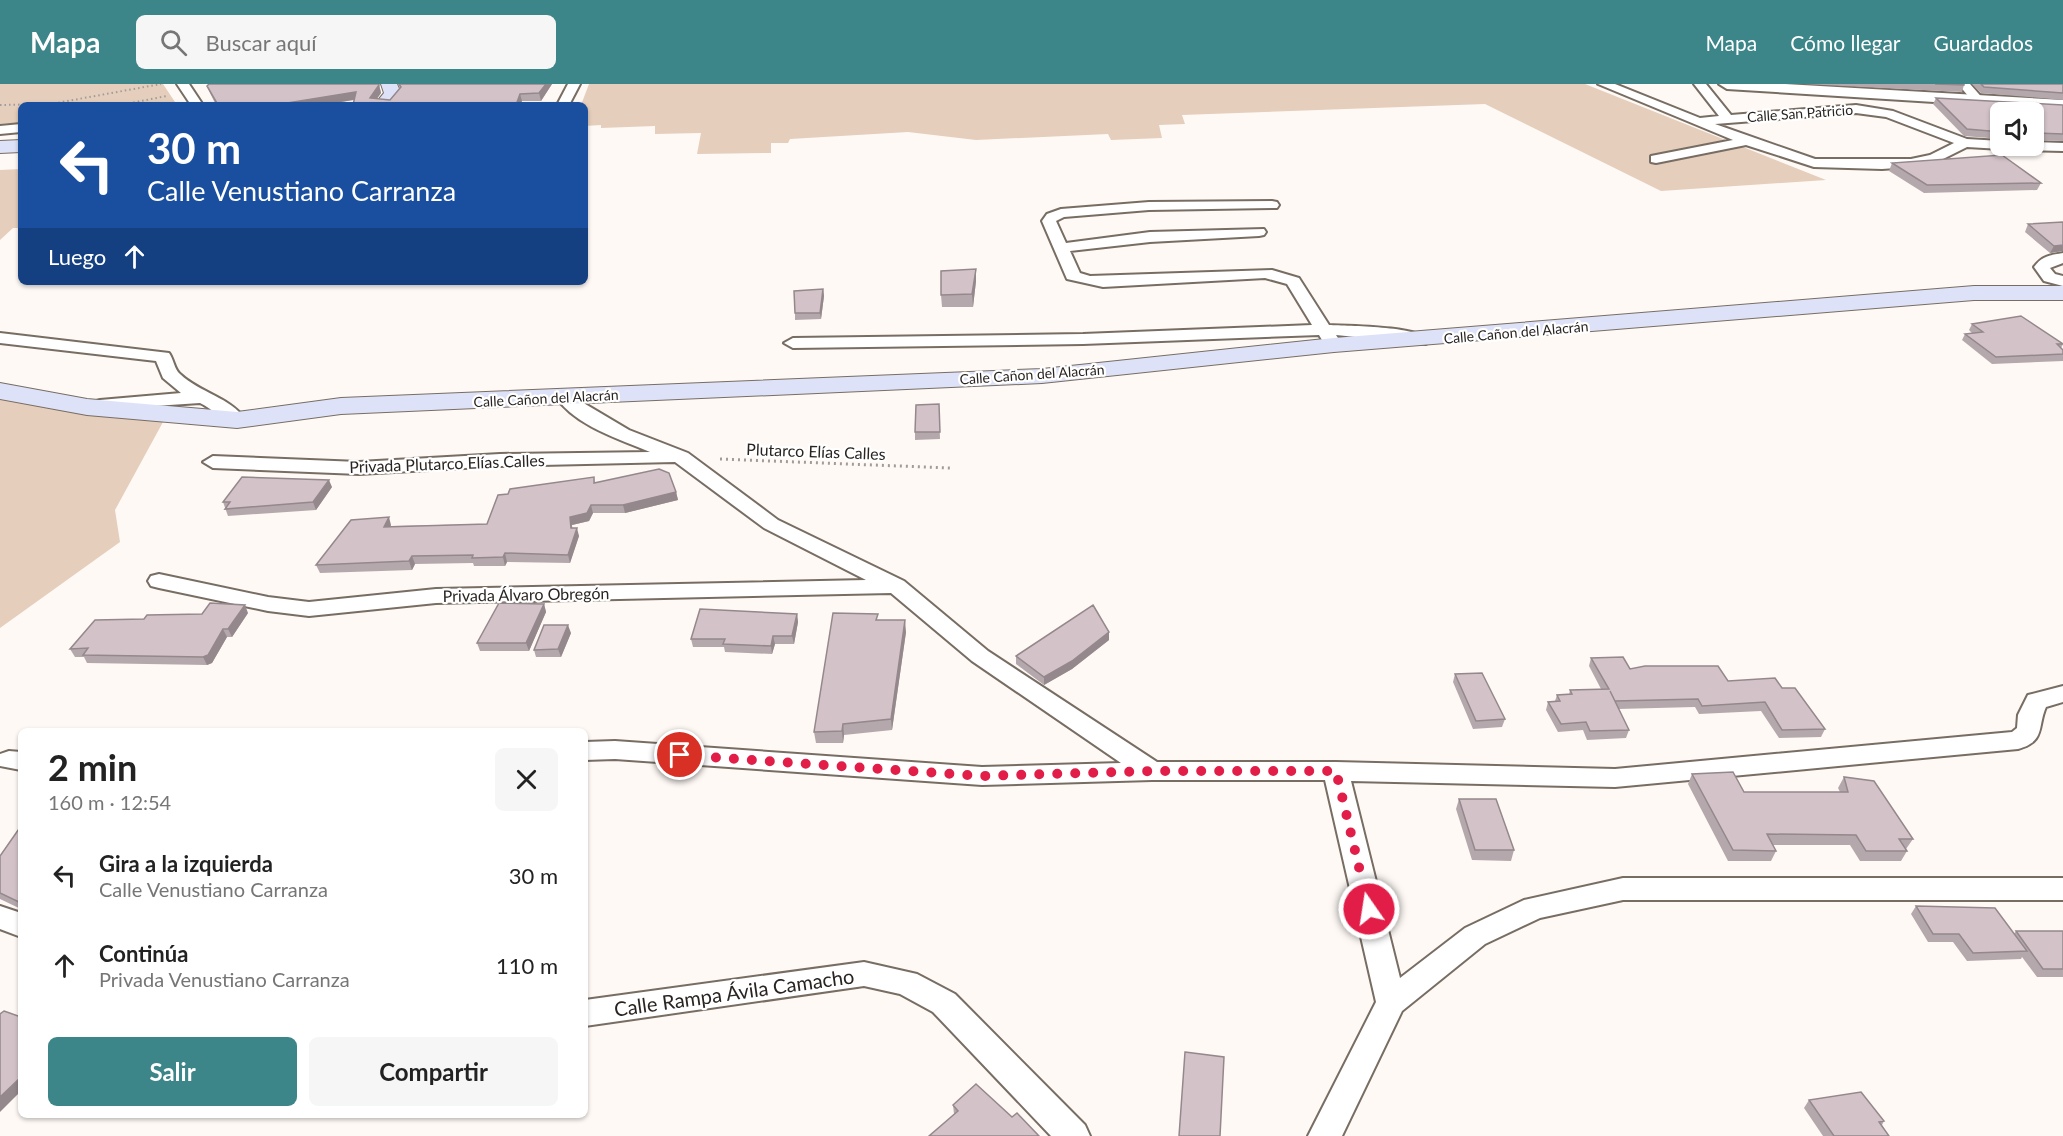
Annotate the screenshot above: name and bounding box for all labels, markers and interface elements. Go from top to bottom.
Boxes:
search box [136,15,556,69]
text: Mapa [30,25,100,59]
icon: search [157,26,190,59]
text: Buscar aquí [205,29,317,56]
text: Mapa [1705,30,1757,55]
text: Cómo llegar [1790,30,1901,55]
text: Guardados [1934,30,2033,55]
street label: Calle San Patricio [1746,101,1854,125]
map controls [1990,102,2044,156]
button: sound [1990,102,2044,156]
text: 30 m [147,123,241,173]
icon: left [48,126,126,204]
text: Calle Venustiano Carranza [147,174,456,207]
icon: ahead [118,240,151,273]
text: Luego [48,243,106,270]
street label: Calle Cañon del Alacrán [1443,317,1589,347]
street label: Calle Cañon del Alacrán [959,360,1105,388]
street label: Calle Cañon del Alacrán [473,386,619,410]
street label: Plutarco Elías Calles [746,439,886,463]
street label: Privada Plutarco Elías Calles [349,450,545,476]
street label: Privada Álvaro Obregón [443,583,609,605]
pin [654,729,705,780]
icon: arrive [663,738,696,771]
text: 2 min [48,745,137,789]
button: close [495,748,558,811]
text: 160 m · 12:54 [48,790,171,814]
text: Gira a la izquierda [99,850,273,877]
icon: left [48,859,81,892]
text: 30 m [509,862,558,889]
text: Calle Venustiano Carranza [99,877,328,901]
position arrow [1337,877,1401,941]
text: Continúa [99,940,188,967]
icon: ahead [48,949,81,982]
text: 110 m [496,952,558,979]
street label: Calle Rampa Ávila Camacho [612,963,856,1021]
text: Privada Venustiano Carranza [99,967,350,991]
button: Salir [48,1037,297,1106]
button: Compartir [309,1037,558,1106]

